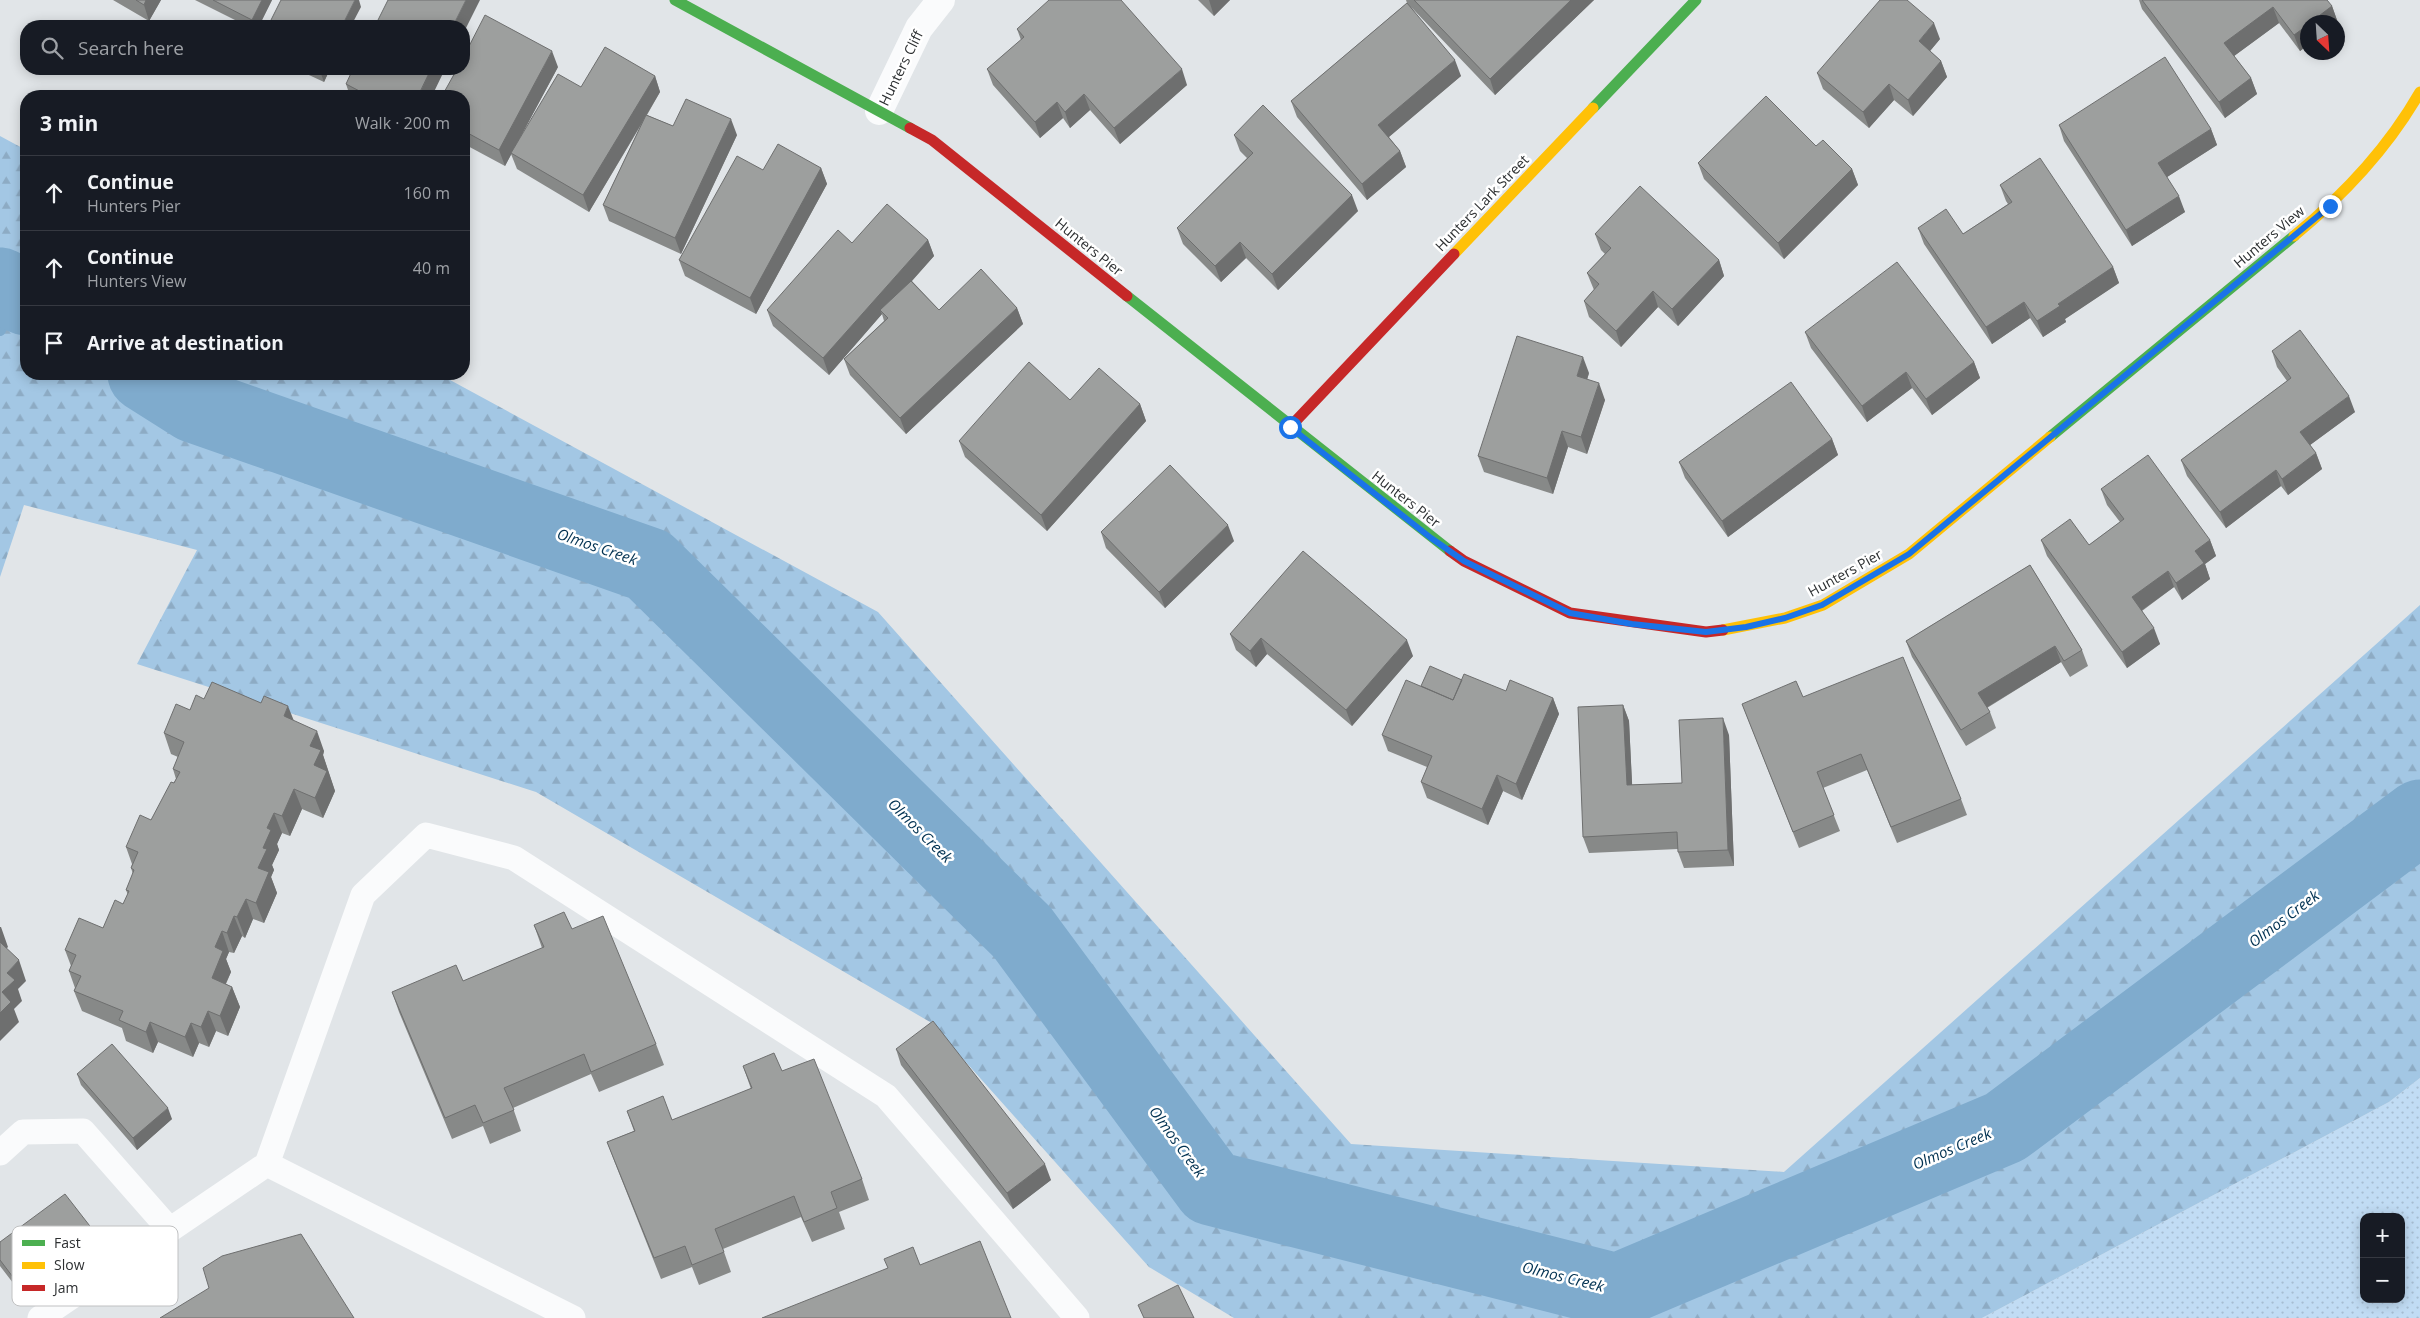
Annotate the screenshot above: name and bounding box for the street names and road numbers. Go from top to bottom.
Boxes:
street label: Hunters Cliff [874,25,928,109]
street label: Hunters Lark Street [1431,150,1533,255]
street label: Hunters View [2229,201,2308,272]
street label: Hunters Pier [1052,213,1127,280]
street label: Hunters Pier [1368,466,1445,531]
street label: Hunters Pier [1804,544,1885,601]

